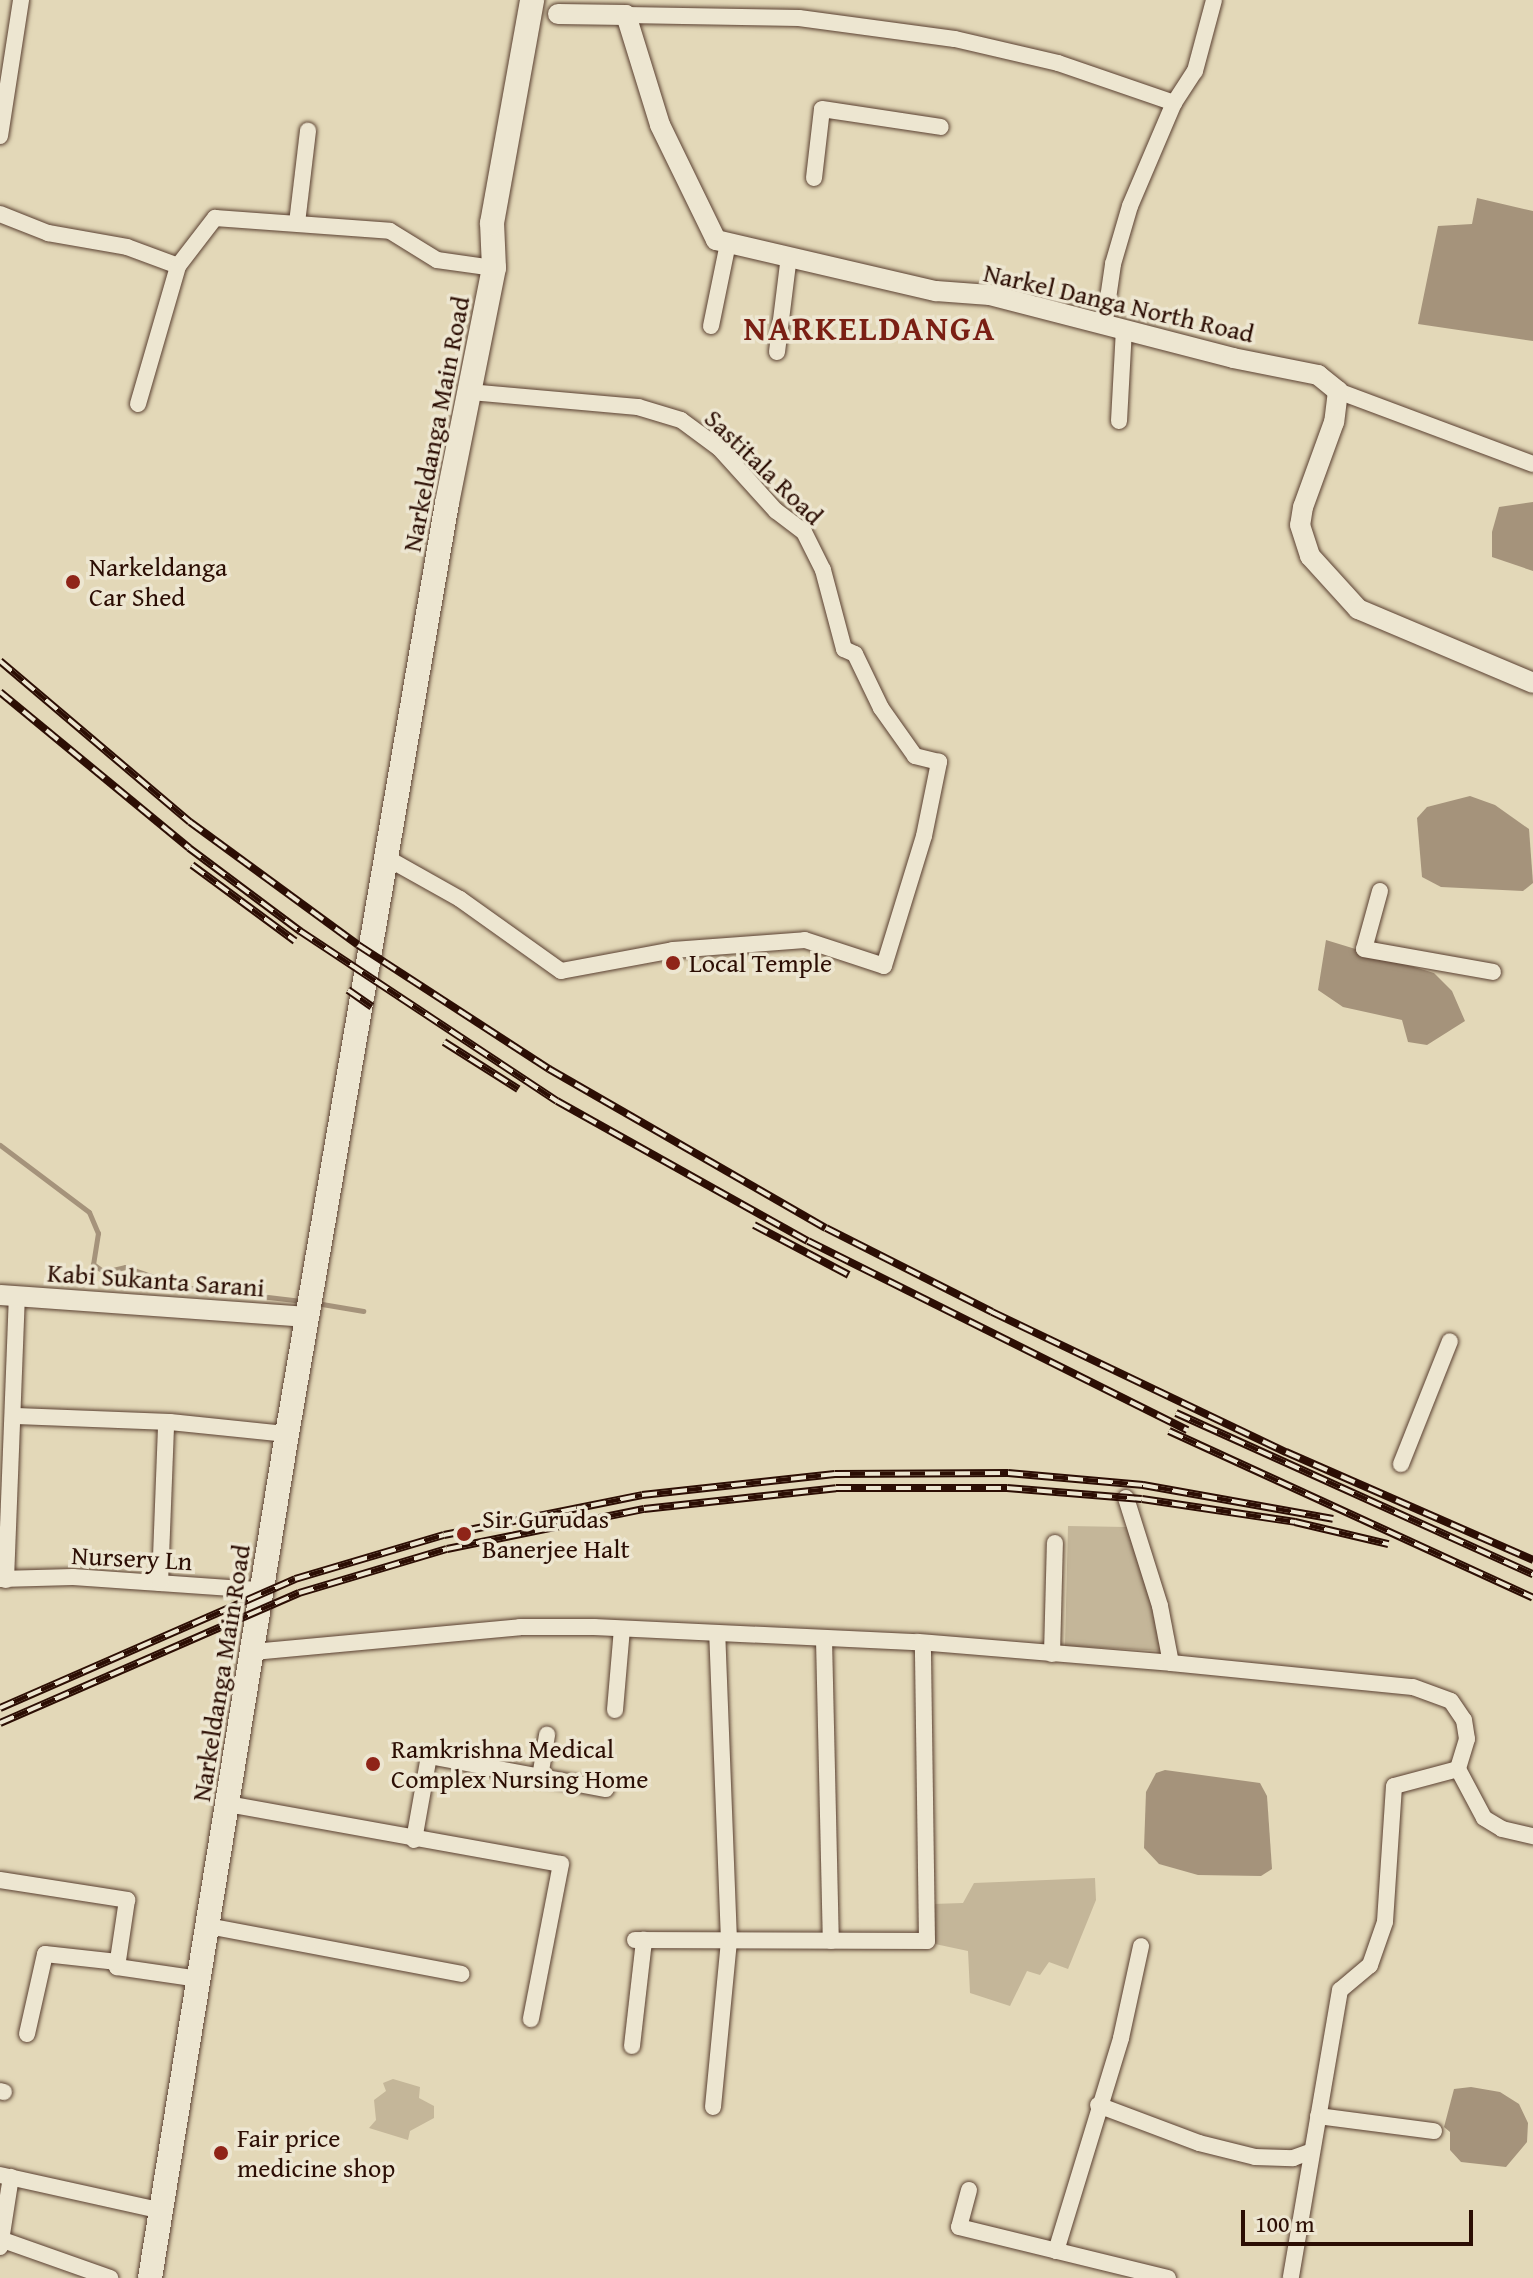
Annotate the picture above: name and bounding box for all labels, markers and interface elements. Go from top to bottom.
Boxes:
street label: Narkel Danga North Road [981,257,1257,349]
street label: Narkeldanga Main Road [396,294,476,554]
district label: NARKELDANGA [744,308,996,348]
street label: Sastitala Road [698,403,830,531]
place label: Narkeldanga Car Shed [89,551,227,612]
marker: Narkeldanga Car Shed [64,573,82,591]
place label: Local Temple [689,947,832,979]
marker: Local Temple [664,954,682,972]
street label: Kabi Sukanta Sarani [46,1257,266,1303]
place label: Sir Gurudas Banerjee Halt [482,1503,630,1564]
marker: Sir Gurudas Banerjee Halt [453,1523,475,1545]
street label: Nursery Ln [71,1539,193,1577]
street label: Narkeldanga Main Road [185,1542,257,1804]
place label: Ramkrishna Medical Complex Nursing Home [391,1733,648,1794]
marker: Ramkrishna Medical Complex Nursing Home [362,1753,384,1775]
place label: Fair price medicine shop [237,2122,395,2184]
marker: Fair price medicine shop [212,2144,230,2162]
scale bar [1245,2194,1477,2244]
text: 100 m [1255,2206,1315,2241]

